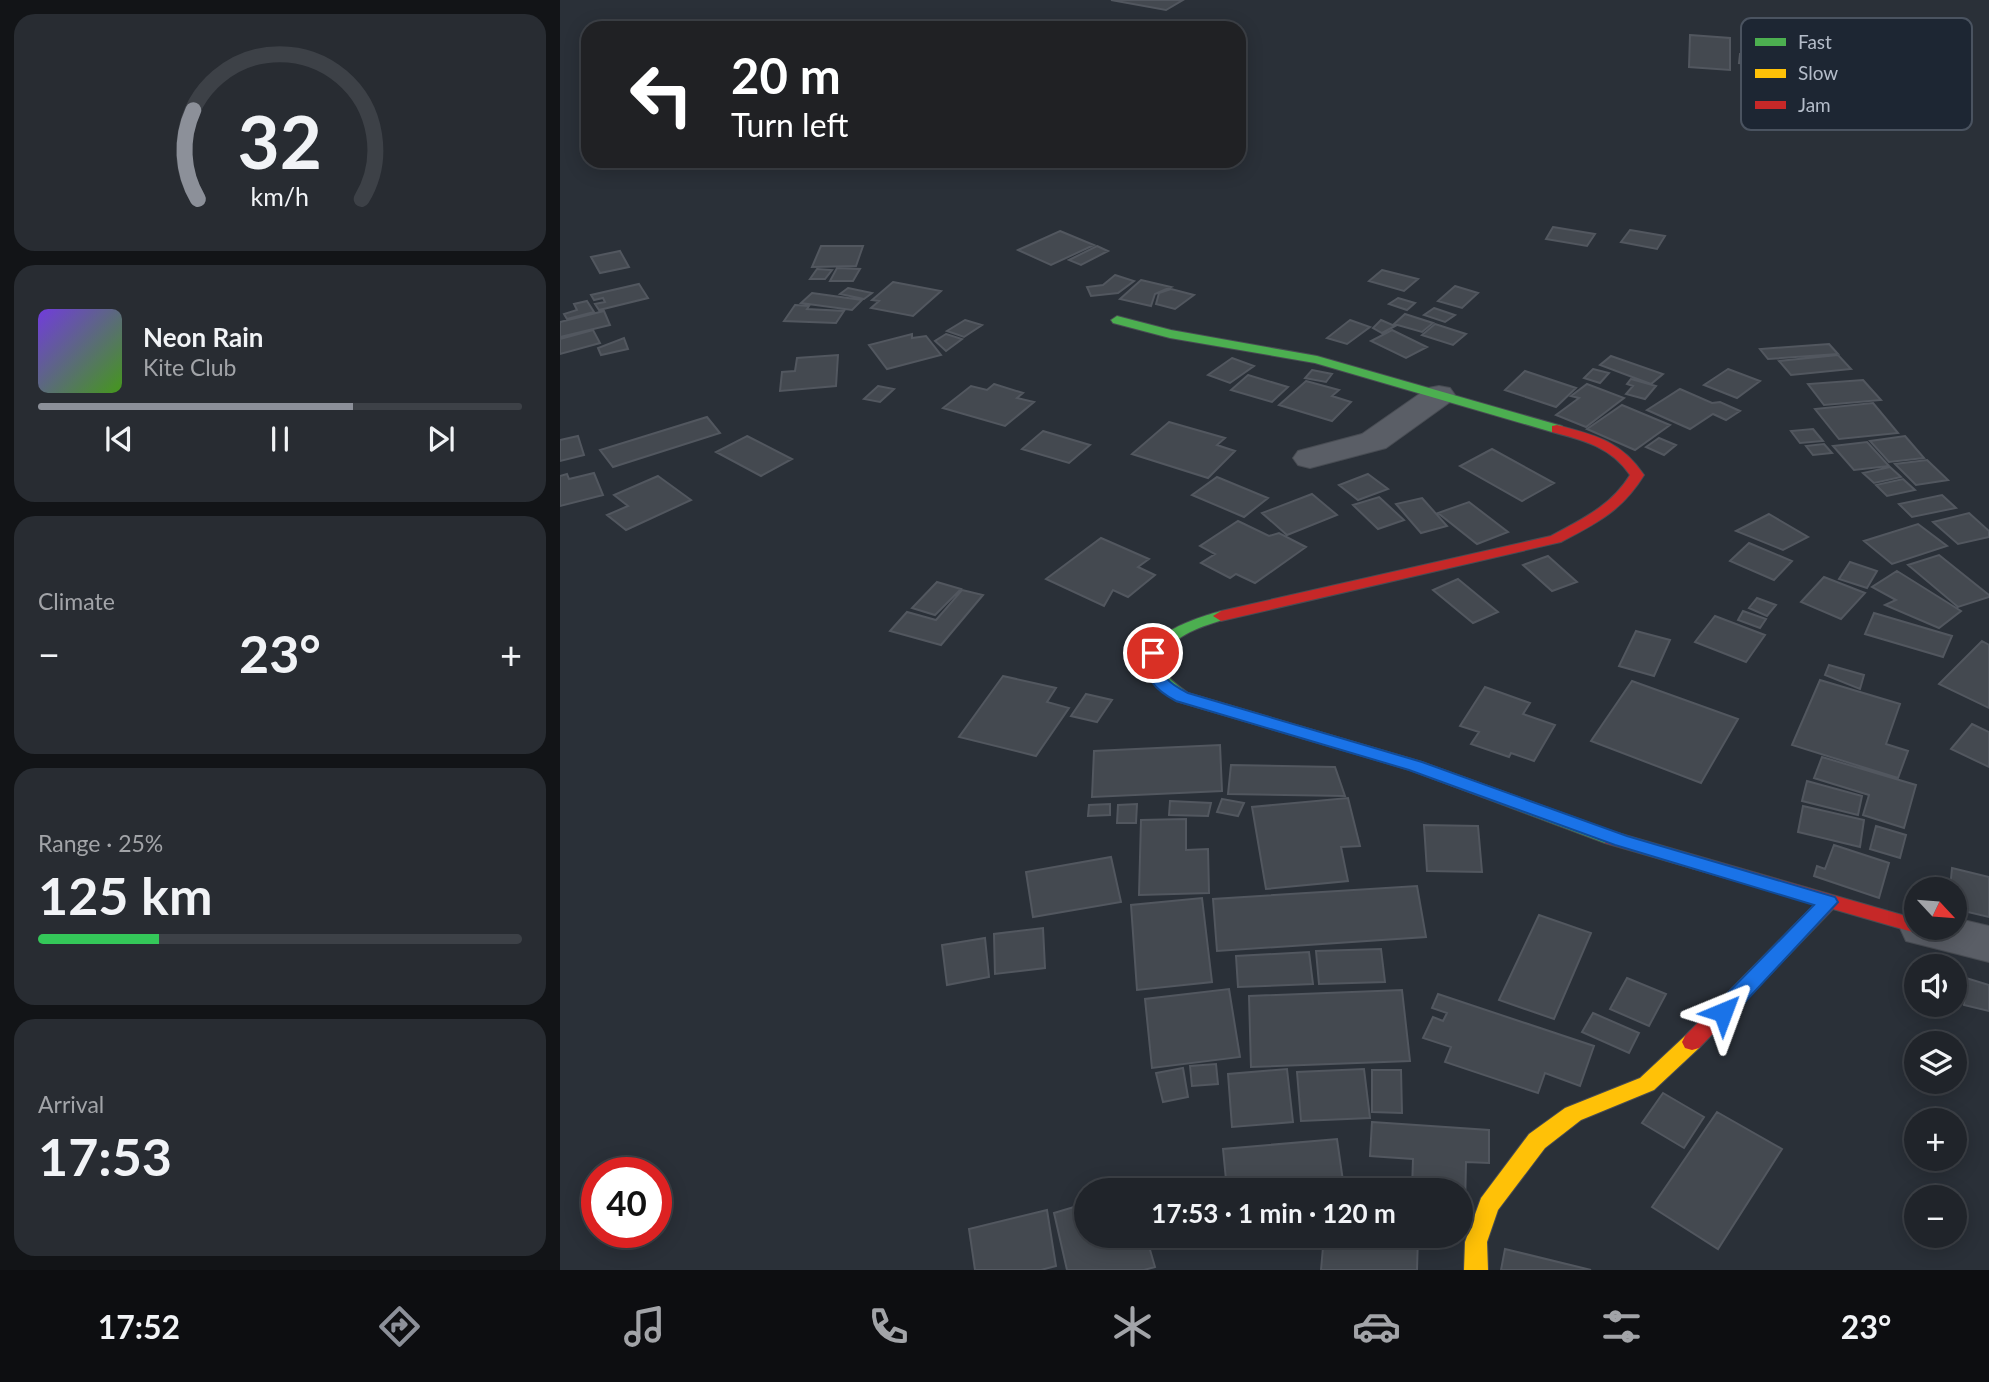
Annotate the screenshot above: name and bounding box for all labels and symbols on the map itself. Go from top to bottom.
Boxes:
legend [1741,18,1972,130]
text: Fast [1798,30,1832,53]
text: Slow [1798,61,1838,84]
text: Jam [1798,93,1831,116]
pin [1123,623,1183,683]
north arrow [1904,877,1967,940]
position arrow [1686,975,1760,1049]
speed limit sign: 40 [581,1157,672,1248]

